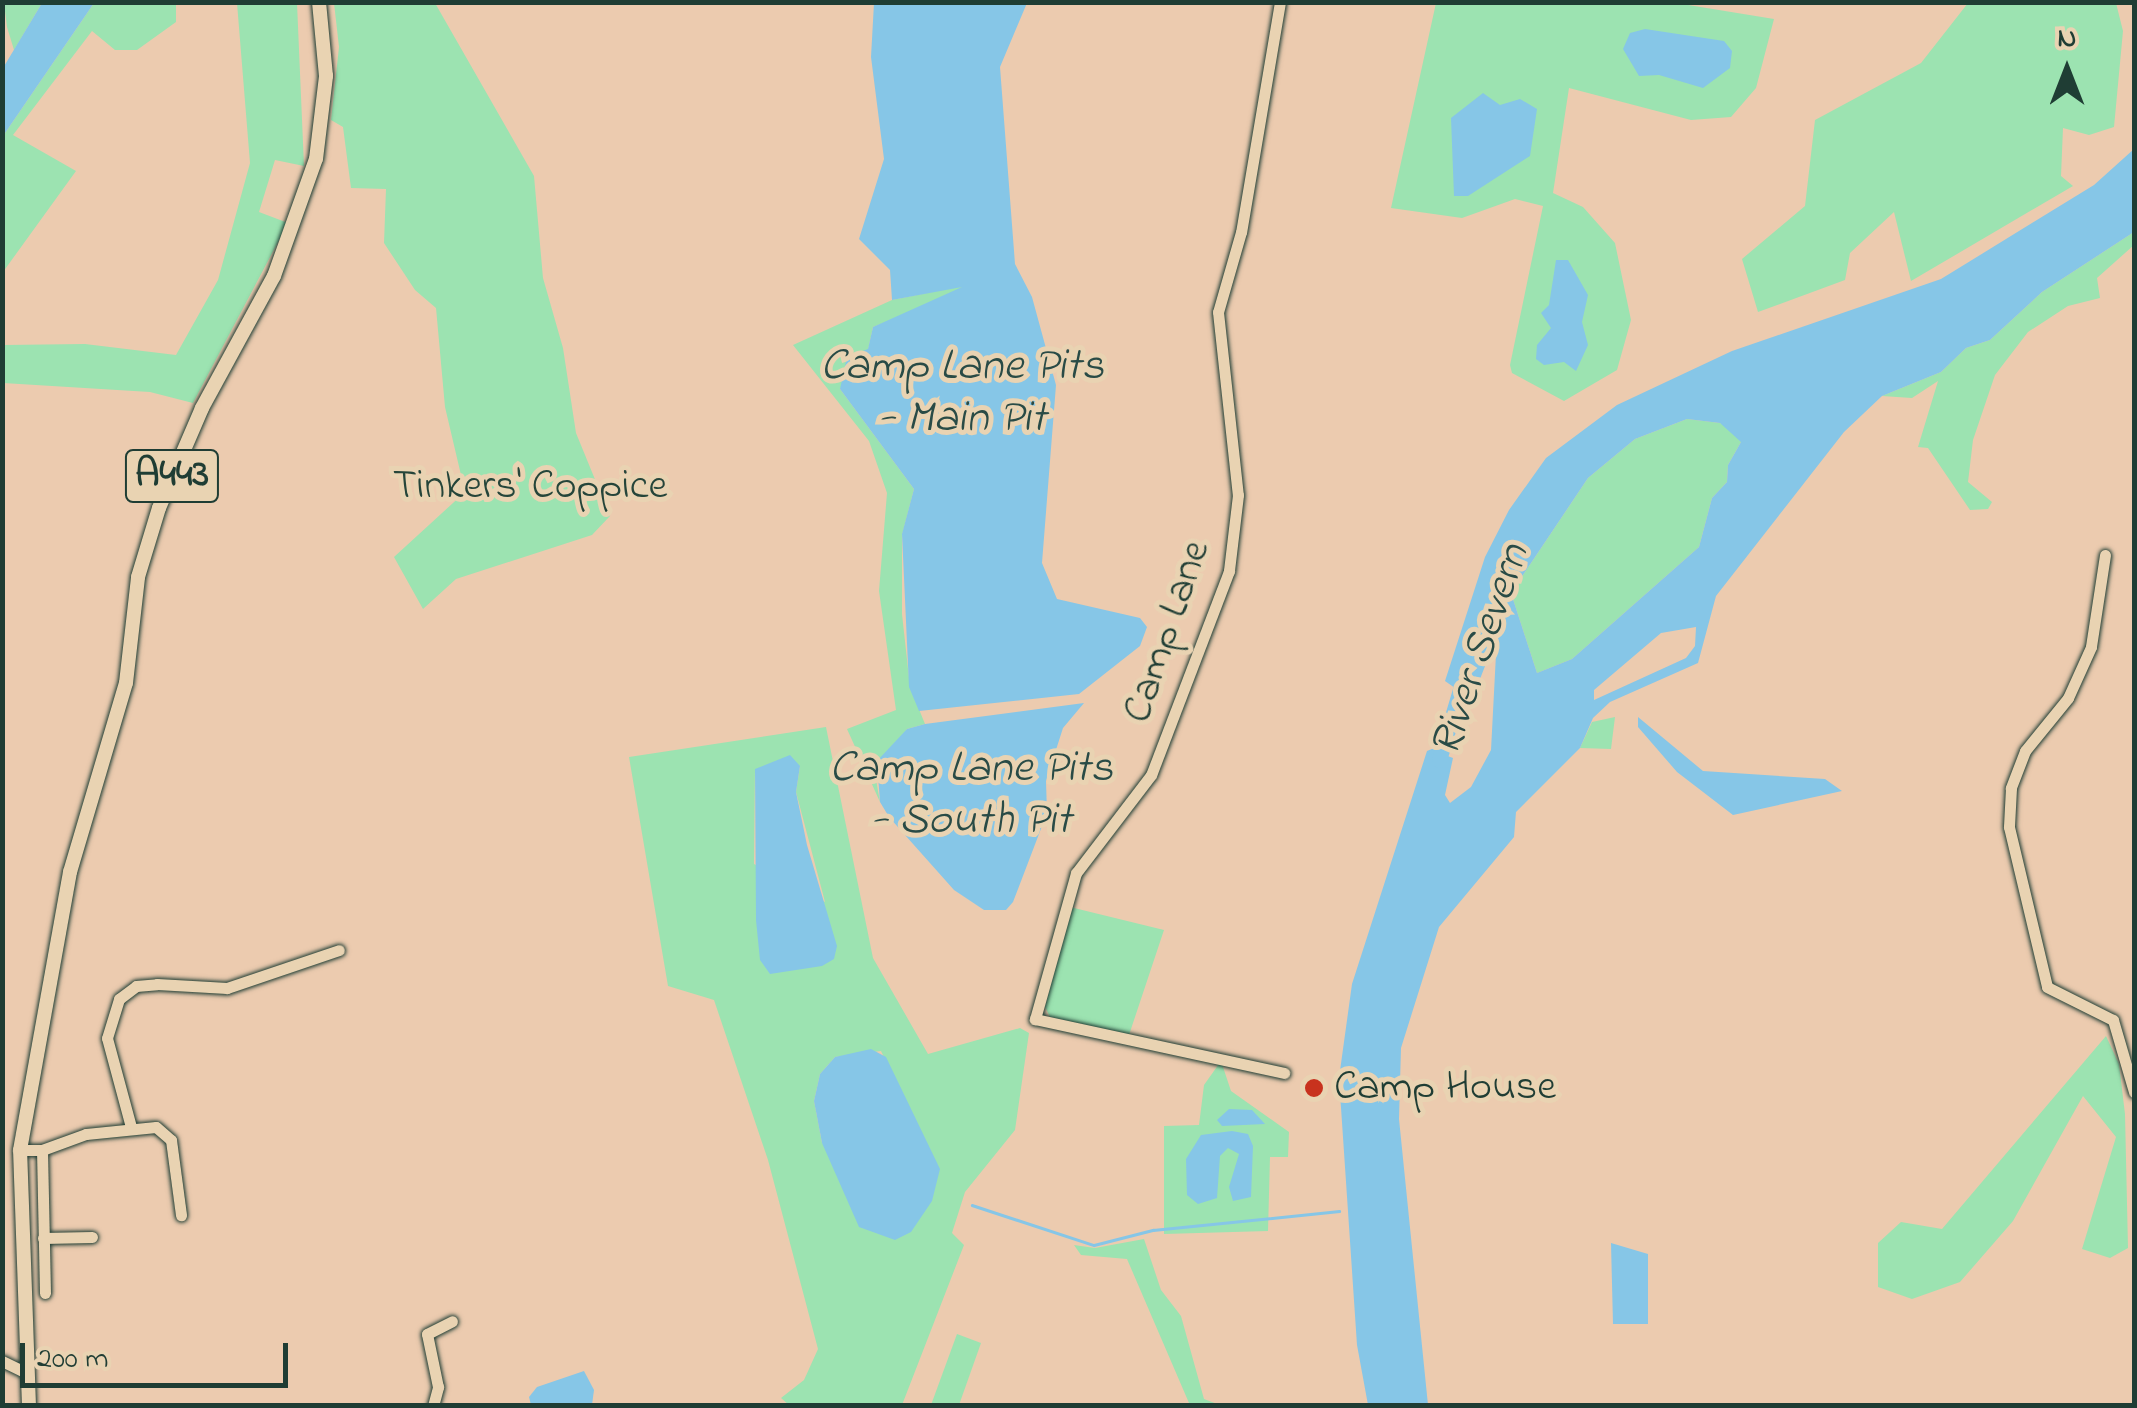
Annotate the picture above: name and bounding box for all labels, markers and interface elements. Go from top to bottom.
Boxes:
text: N [2058,19,2076,60]
north arrow [2017,20,2117,120]
water label: Camp Lane Pits - Main Pit [820,341,1104,447]
road number: A443 [124,441,220,511]
park label: Tinkers' Coppice [393,462,667,512]
street label: Camp Lane [1113,534,1223,730]
water label: River Severn [1420,538,1544,764]
water label: Camp Lane Pits - South Pit [829,743,1113,849]
place label: Camp House [1334,1063,1556,1113]
marker: Camp House [1303,1077,1325,1099]
scale bar [25,1323,292,1385]
text: 200 m [37,1338,109,1382]

